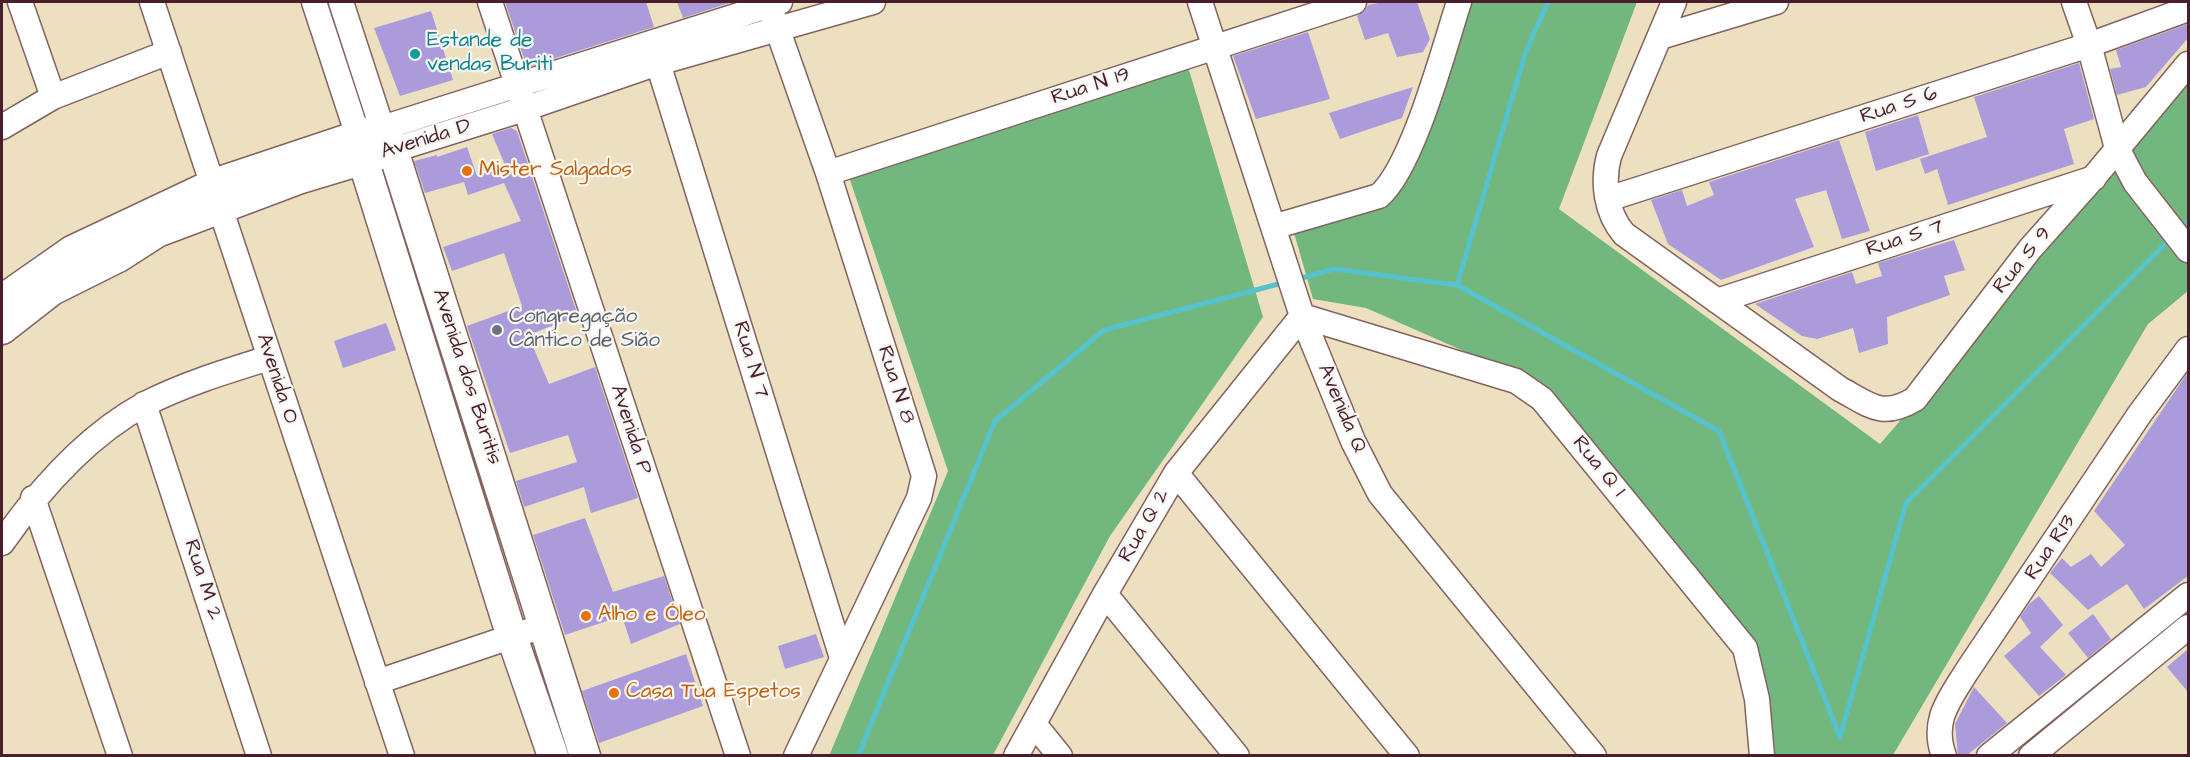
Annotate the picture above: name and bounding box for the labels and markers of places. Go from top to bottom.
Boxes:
place label: Estande de vendas Buriti [427,29,552,79]
marker: Estande de vendas Buriti [408,47,422,61]
place label: Mister Salgados [479,158,632,184]
marker: Mister Salgados [460,164,474,178]
place label: Congregação Cântico de Sião [509,305,660,355]
marker: Congregação Cântico de Sião [490,323,504,337]
place label: Alho e Óleo [598,603,706,629]
marker: Alho e Óleo [579,609,593,623]
place label: Casa Tua Espetos [626,680,801,706]
marker: Casa Tua Espetos [607,686,621,700]

